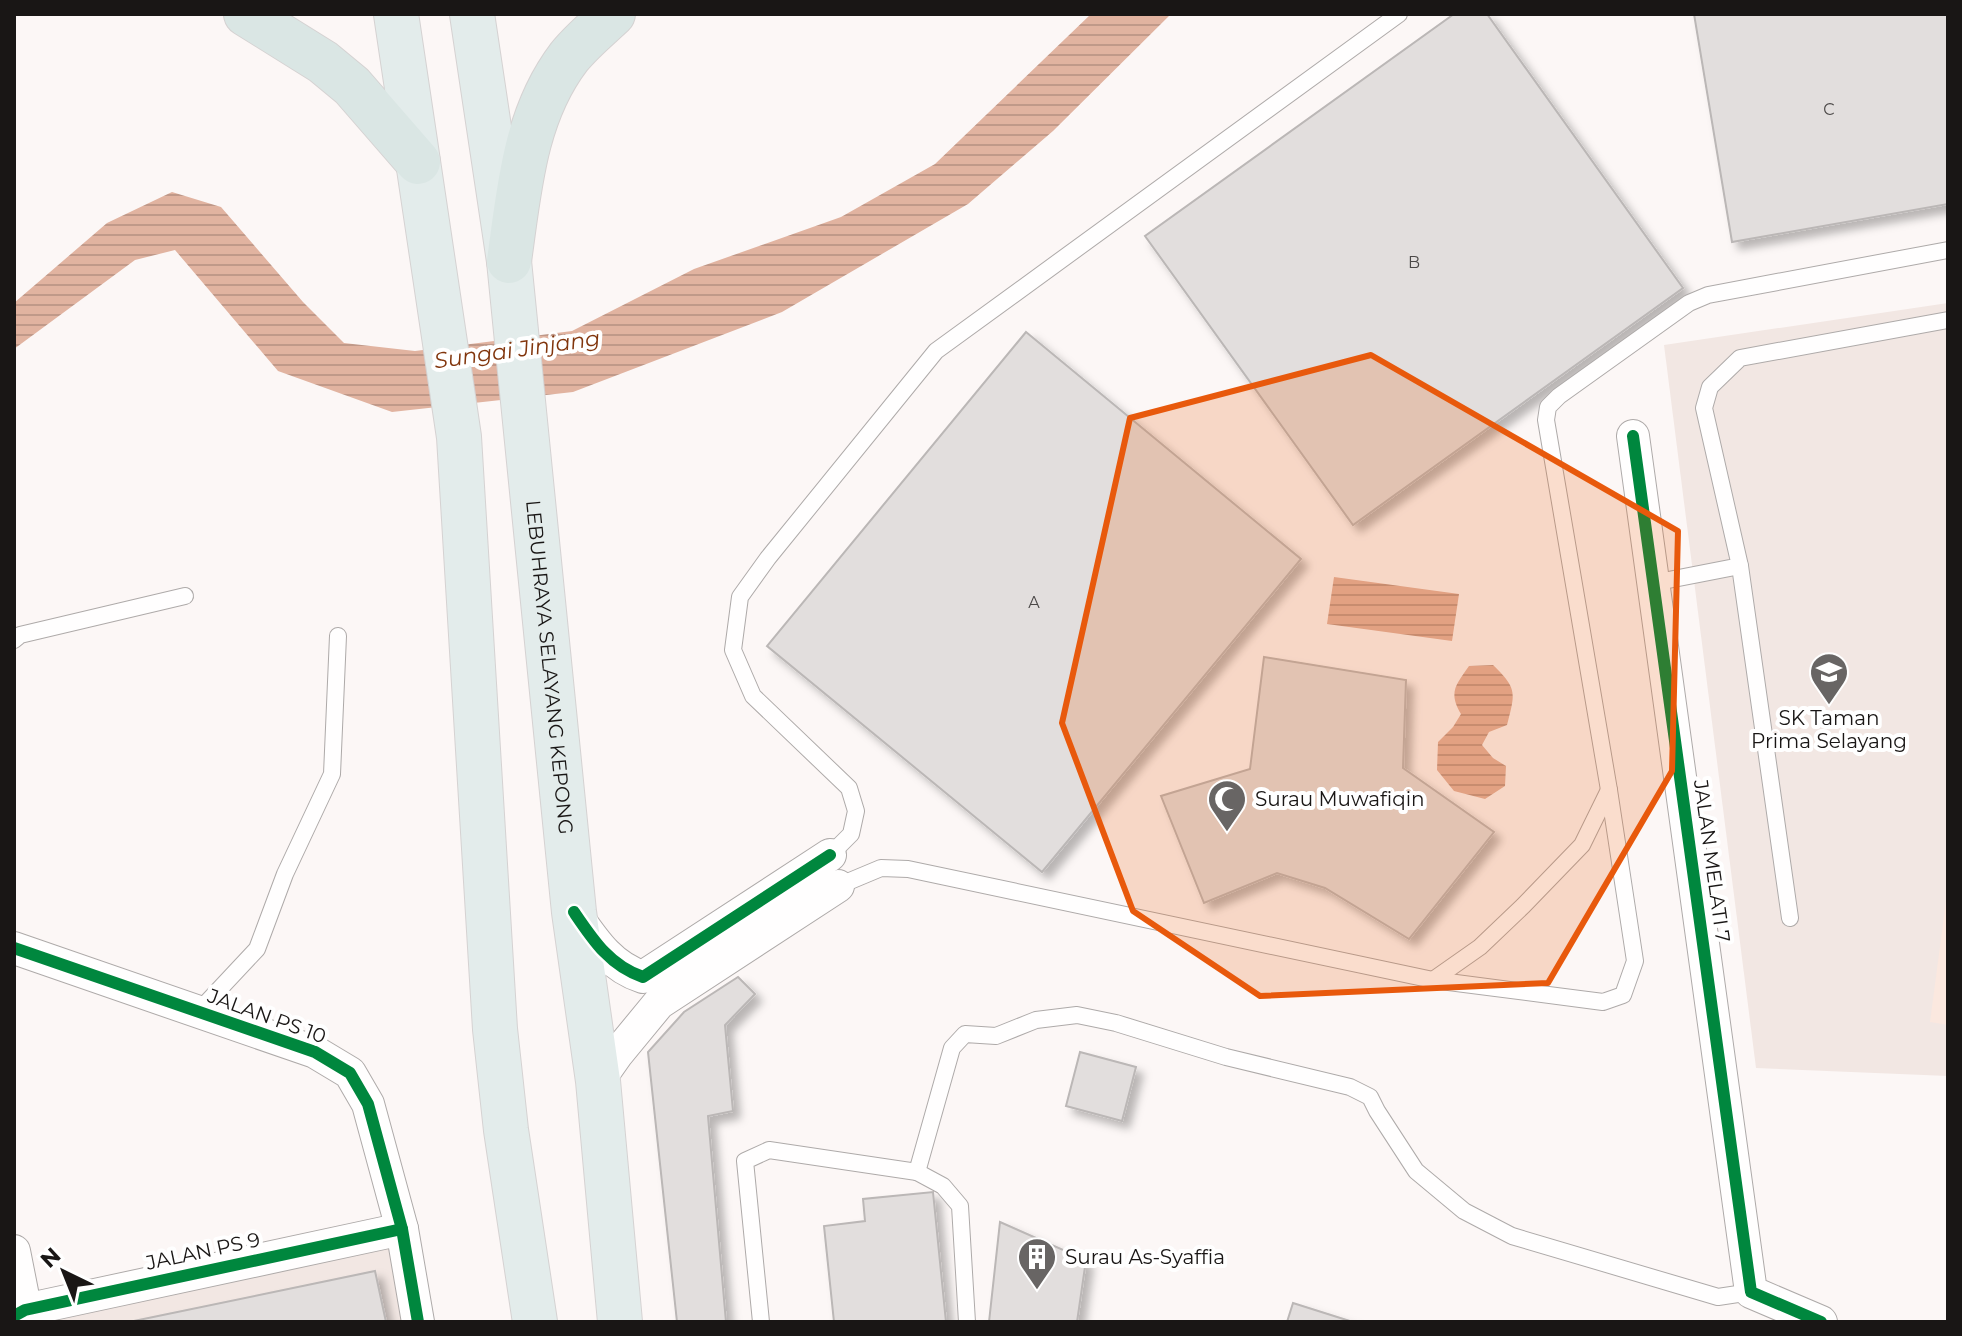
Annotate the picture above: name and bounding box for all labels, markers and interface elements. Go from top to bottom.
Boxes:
house number: C [1823,100,1835,119]
house number: B [1408,253,1420,272]
water label: Sungai Jinjang [432,324,602,375]
street label: LEBUHRAYA SELAYANG KEPONG [521,499,578,836]
house number: A [1028,593,1040,612]
school or university icon: SK Taman Prima Selayang [1808,651,1850,706]
place label: SK Taman Prima Selayang [1751,706,1907,753]
street label: JALAN MELATI 7 [1689,777,1735,944]
mosque icon: Surau Muwafiqin [1206,778,1248,833]
place label: Surau Muwafiqin [1255,787,1425,811]
street label: JALAN PS 10 [204,983,329,1048]
street label: JALAN PS 9 [143,1227,262,1275]
north arrow [24,1232,104,1312]
building icon: Surau As-Syaffia [1016,1236,1058,1291]
text: N [35,1242,66,1274]
place label: Surau As-Syaffia [1065,1245,1225,1269]

